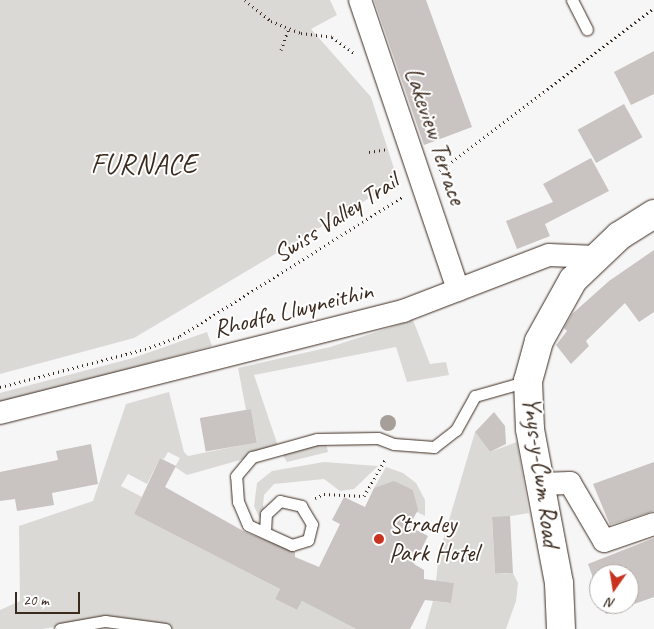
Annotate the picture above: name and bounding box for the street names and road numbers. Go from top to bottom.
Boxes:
street label: Lakeview Terrace [398,64,472,208]
street label: Swiss Valley Trail [268,166,404,270]
street label: Rhodfa Llwyneithin [210,276,376,344]
street label: Ynys-y-Cwm Road [516,395,566,549]

